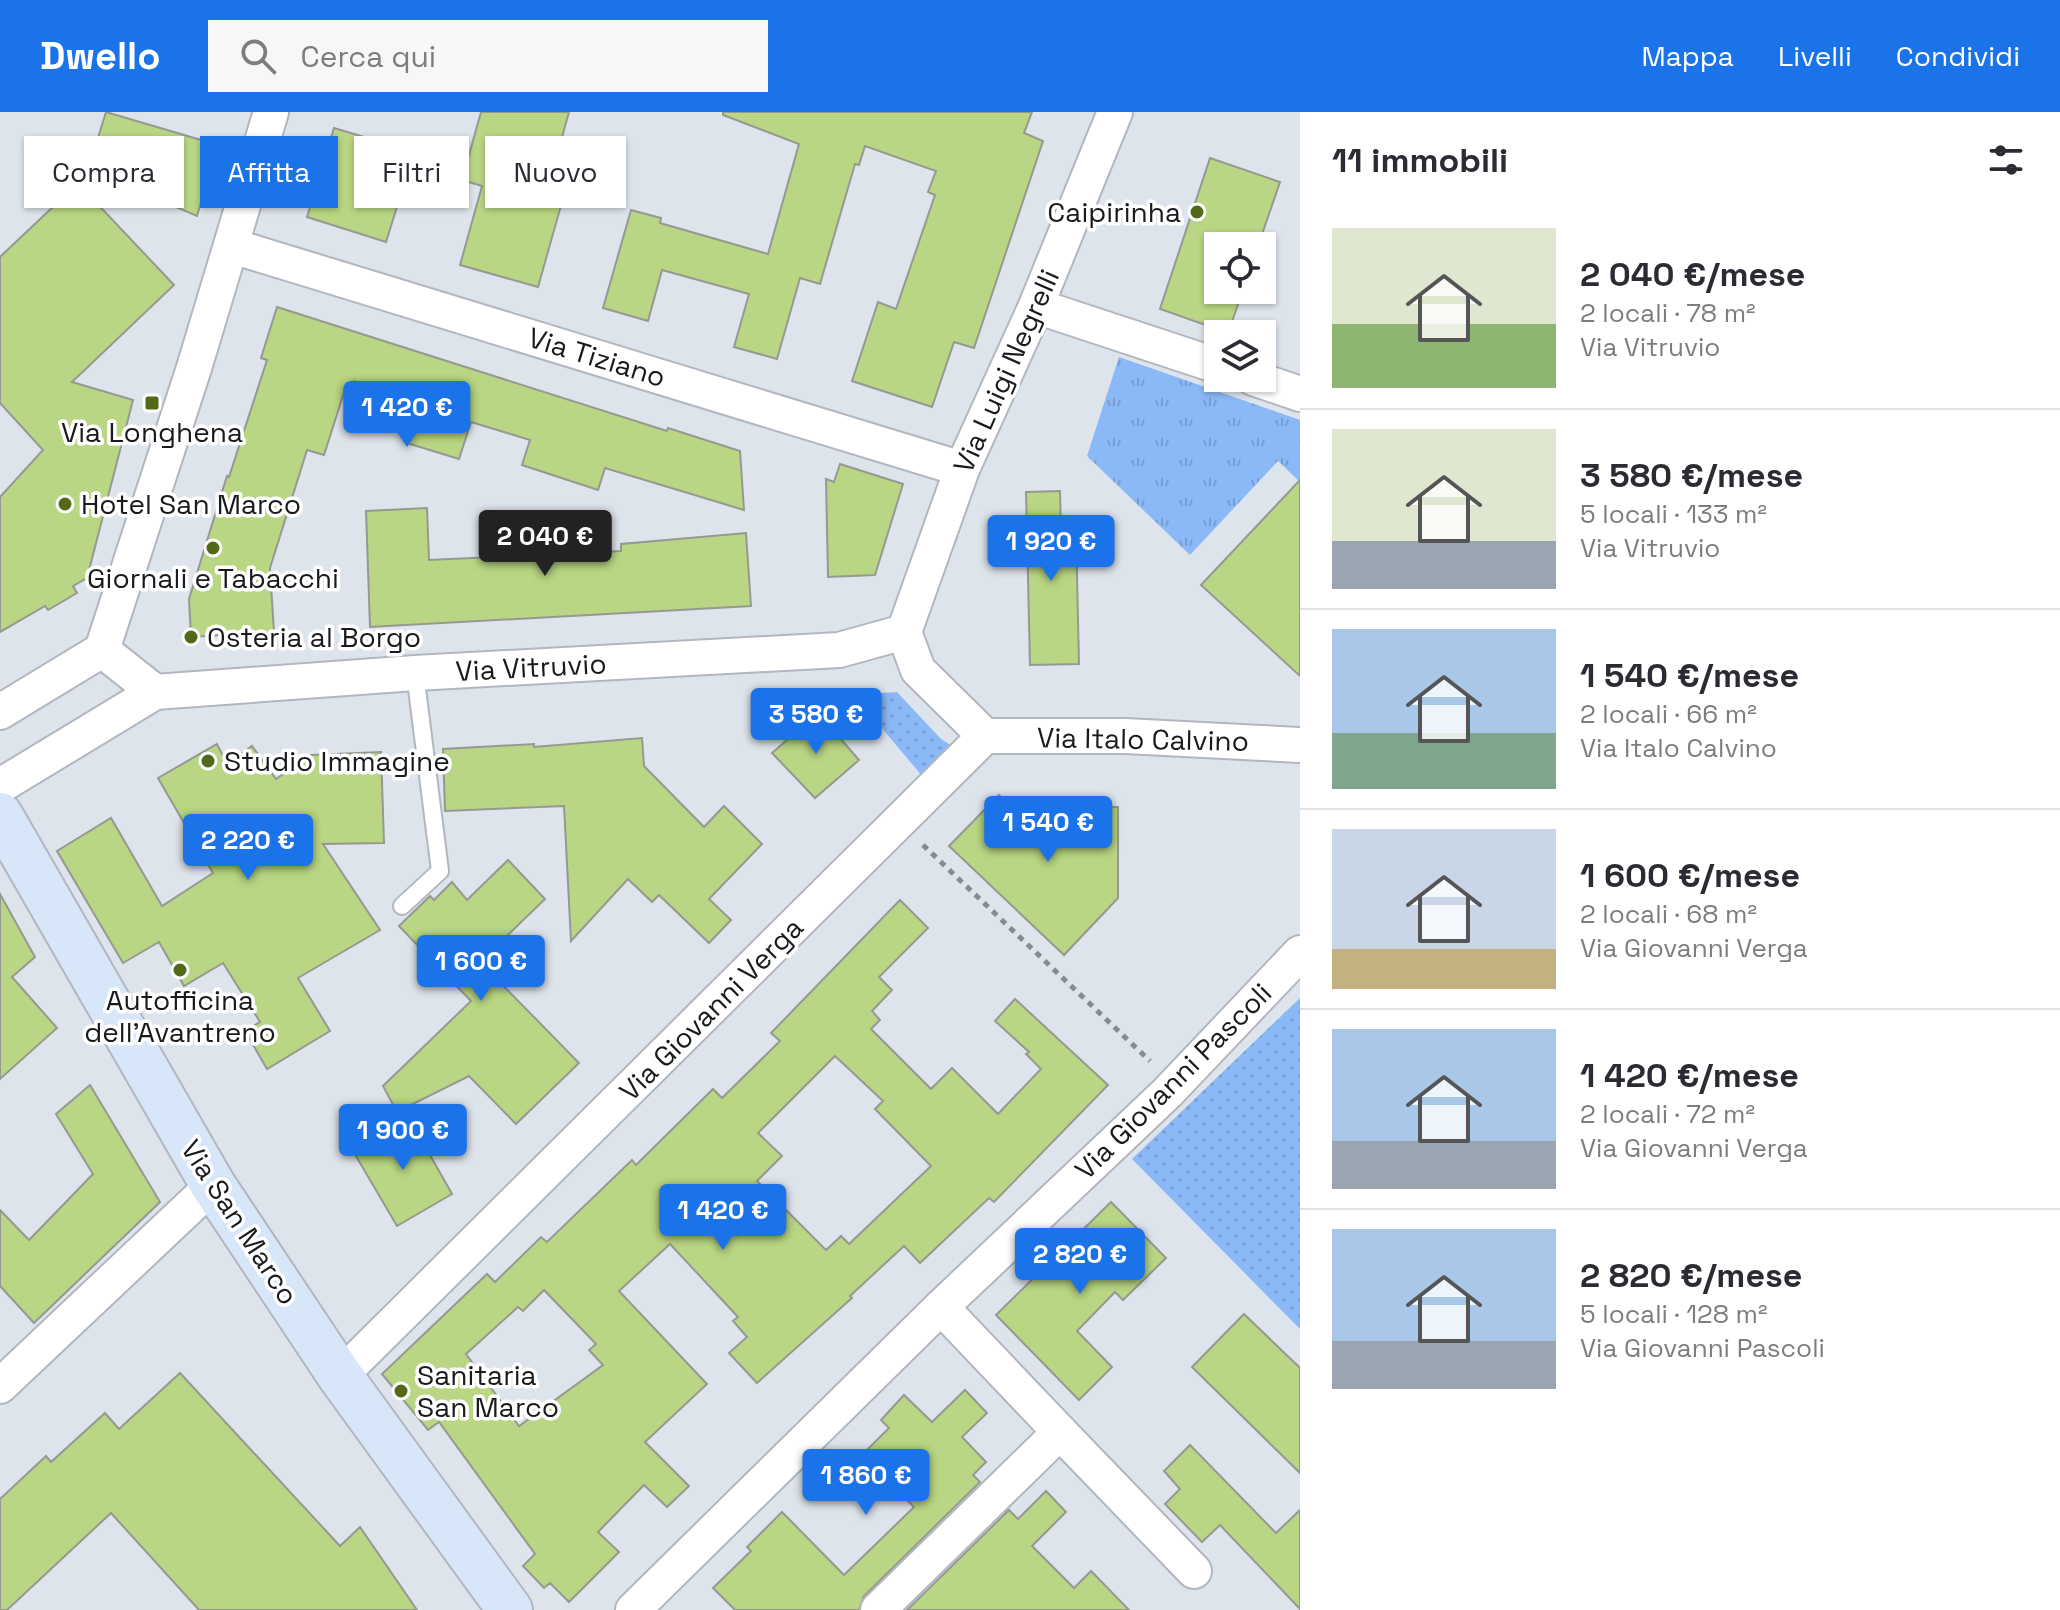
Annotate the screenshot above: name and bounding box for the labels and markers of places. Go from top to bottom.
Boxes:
place label: Caipirinha [1047,194,1181,230]
marker: Caipirinha [1188,203,1206,221]
pin: 1 420 € [333,381,481,449]
marker: Via Longhena [143,394,161,412]
place label: Via Longhena [61,414,243,450]
place label: Hotel San Marco [81,486,301,522]
marker: Hotel San Marco [56,495,74,513]
pin: 2 040 € [471,510,619,578]
pin: 1 920 € [977,515,1125,583]
marker: Giornali e Tabacchi [204,539,222,557]
place label: Giornali e Tabacchi [87,560,339,596]
place label: Osteria al Borgo [207,619,421,655]
marker: Osteria al Borgo [182,628,200,646]
pin: 3 580 € [742,688,890,756]
place label: Studio Immagine [224,743,450,779]
marker: Studio Immagine [199,752,217,770]
pin: 1 540 € [974,796,1122,864]
pin: 2 220 € [174,814,322,882]
pin: 1 600 € [407,935,555,1003]
marker: Autofficina dell'Avantreno [171,961,189,979]
place label: Autofficina dell'Avantreno [84,982,276,1050]
pin: 1 900 € [329,1104,477,1172]
pin: 1 420 € [649,1184,797,1252]
pin: 2 820 € [1006,1228,1154,1296]
place label: Sanitaria San Marco [417,1357,559,1425]
marker: Sanitaria San Marco [392,1382,410,1400]
pin: 1 860 € [792,1449,940,1517]

